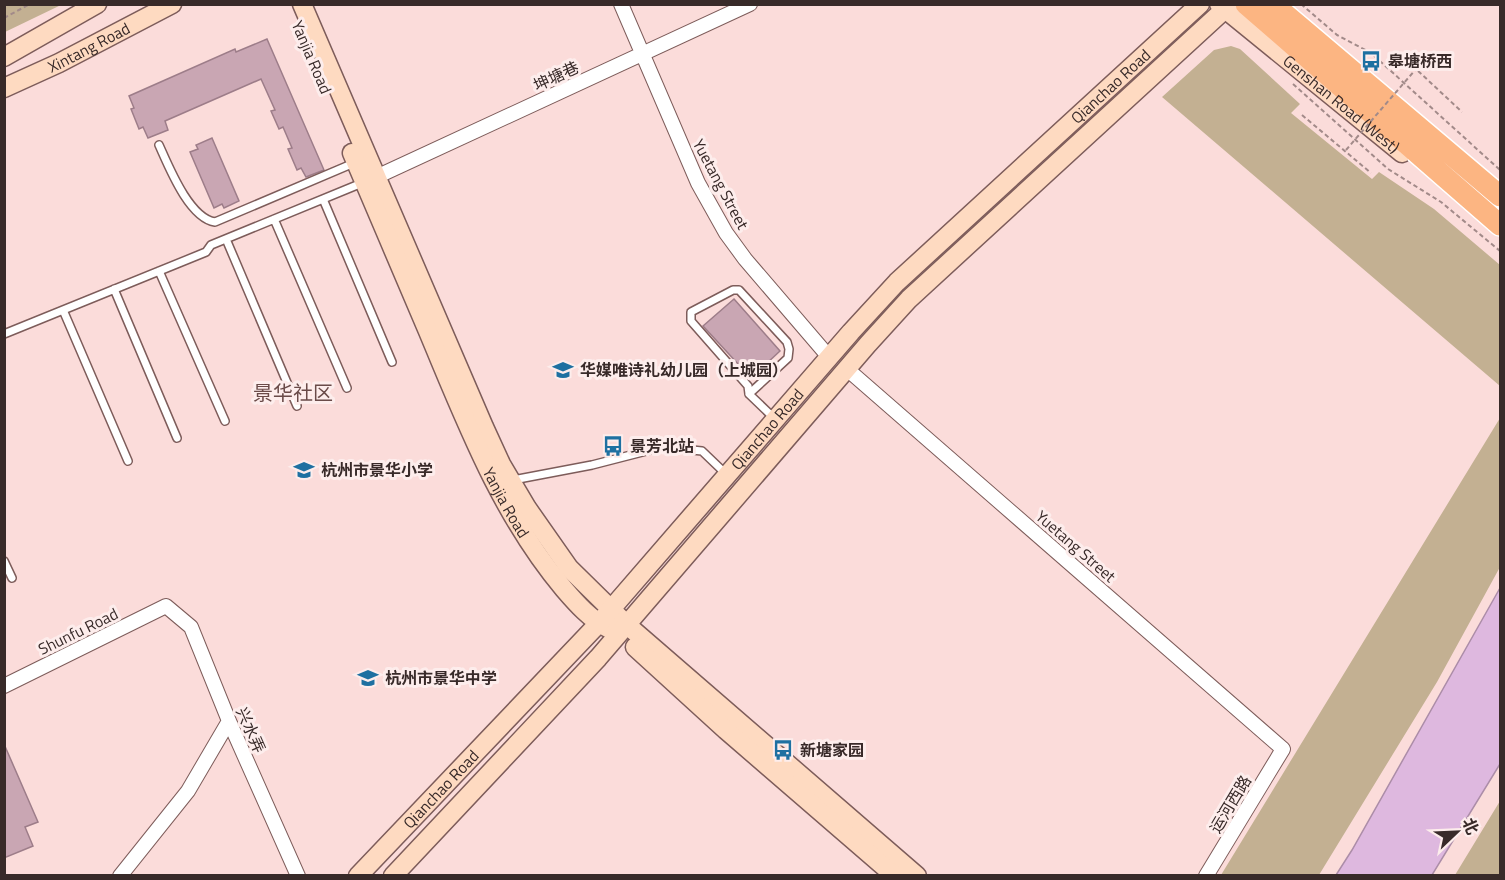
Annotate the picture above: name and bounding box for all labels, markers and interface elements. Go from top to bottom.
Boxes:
street label: Xintang Road [44,16,134,79]
street label: Yanjia Road [286,17,338,97]
street label: Qianchao Road [1065,43,1156,129]
street label: Genshan Road (West) [1278,49,1405,159]
bus stop icon: 皋塘桥西 [1359,49,1383,73]
place label: 皋塘桥西 [1388,49,1452,73]
street label: 坤塘巷 [529,55,583,97]
street label: Yuetang Street [687,134,755,234]
school or university icon: 华媒唯诗礼幼儿园（上城园） [551,358,575,382]
place label: 华媒唯诗礼幼儿园（上城园） [580,358,788,382]
district label: 景华社区 [253,377,333,408]
street label: Qianchao Road [725,383,809,475]
bus stop icon: 景芳北站 [601,434,625,458]
place label: 景芳北站 [630,434,694,458]
school or university icon: 杭州市景华小学 [292,458,316,482]
place label: 杭州市景华小学 [321,458,433,482]
street label: Yanjia Road [477,463,535,542]
street label: Yuetang Street [1031,504,1122,588]
street label: Shunfu Road [34,601,122,661]
school or university icon: 杭州市景华中学 [356,666,380,690]
place label: 杭州市景华中学 [385,666,497,690]
street label: 兴水弄 [230,703,272,757]
bus stop icon: 新塘家园 [771,738,795,762]
place label: 新塘家园 [800,738,864,762]
street label: Qianchao Road [397,744,484,834]
street label: 运河西路 [1203,770,1257,838]
north arrow [1427,802,1487,862]
text: 北 [1457,814,1485,838]

